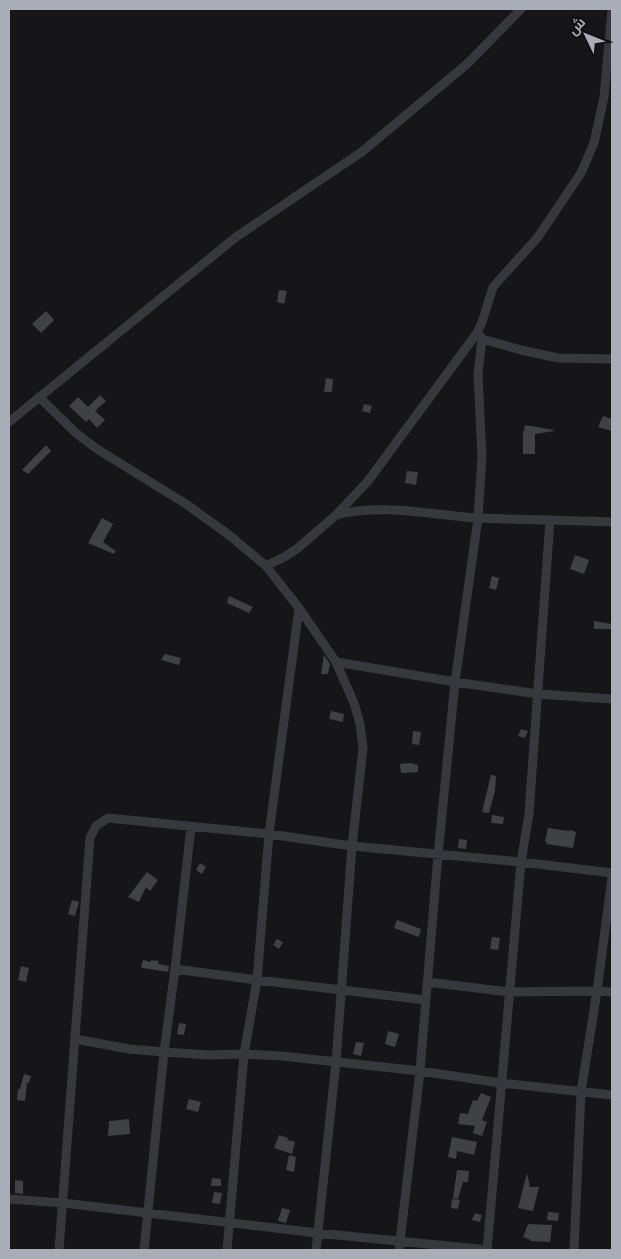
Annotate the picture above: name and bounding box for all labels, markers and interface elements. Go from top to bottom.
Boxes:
north arrow [561,10,611,60]
text: ش [565,14,590,40]

